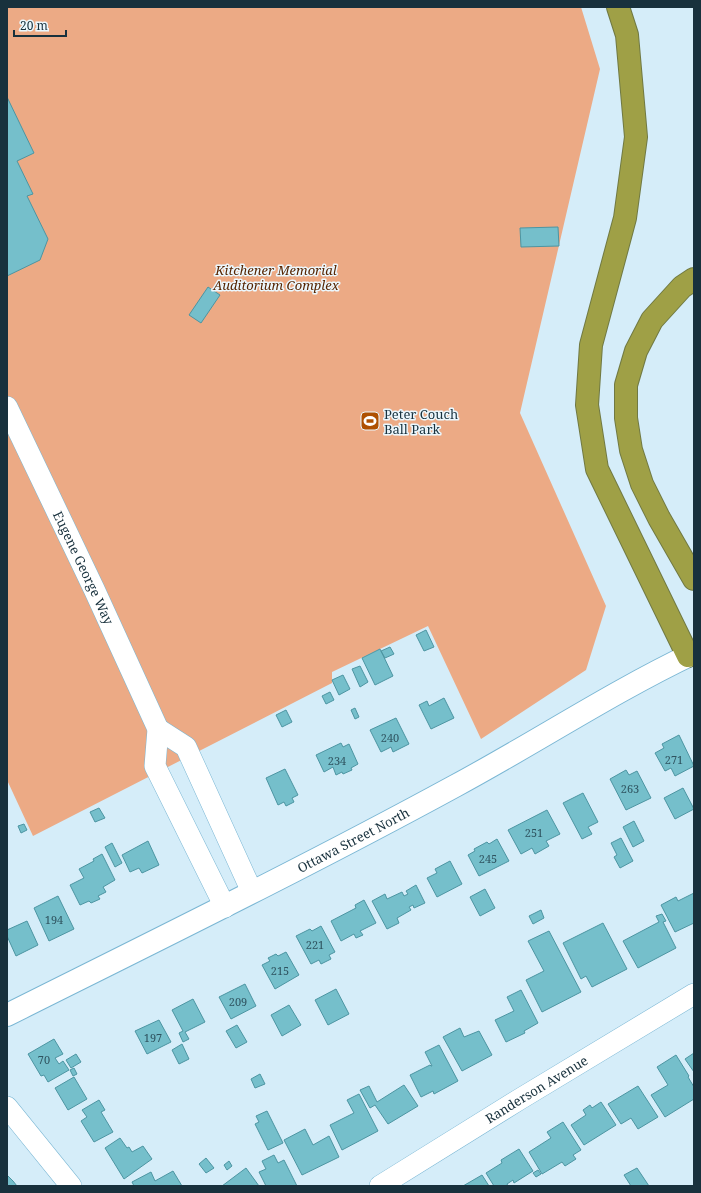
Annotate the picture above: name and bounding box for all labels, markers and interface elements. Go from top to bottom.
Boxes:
scale bar [14,12,66,38]
text: 20 m [20,17,48,34]
park label: Kitchener Memorial Auditorium Complex [212,261,340,294]
place label: Peter Couch Ball Park [384,405,458,438]
sports icon: Peter Couch Ball Park [359,410,381,432]
street label: Eugene George Way [49,508,118,628]
house number: 240 [381,730,399,745]
house number: 271 [665,752,683,767]
house number: 234 [328,753,346,768]
house number: 263 [621,781,639,796]
street label: Ottawa Street North [294,803,413,877]
house number: 251 [525,825,543,840]
house number: 245 [479,851,497,866]
house number: 194 [45,912,63,927]
house number: 221 [306,937,324,952]
house number: 215 [271,963,289,978]
house number: 209 [229,994,247,1009]
house number: 197 [144,1030,162,1045]
street label: Randerson Avenue [482,1051,591,1127]
house number: 70 [38,1052,50,1067]

